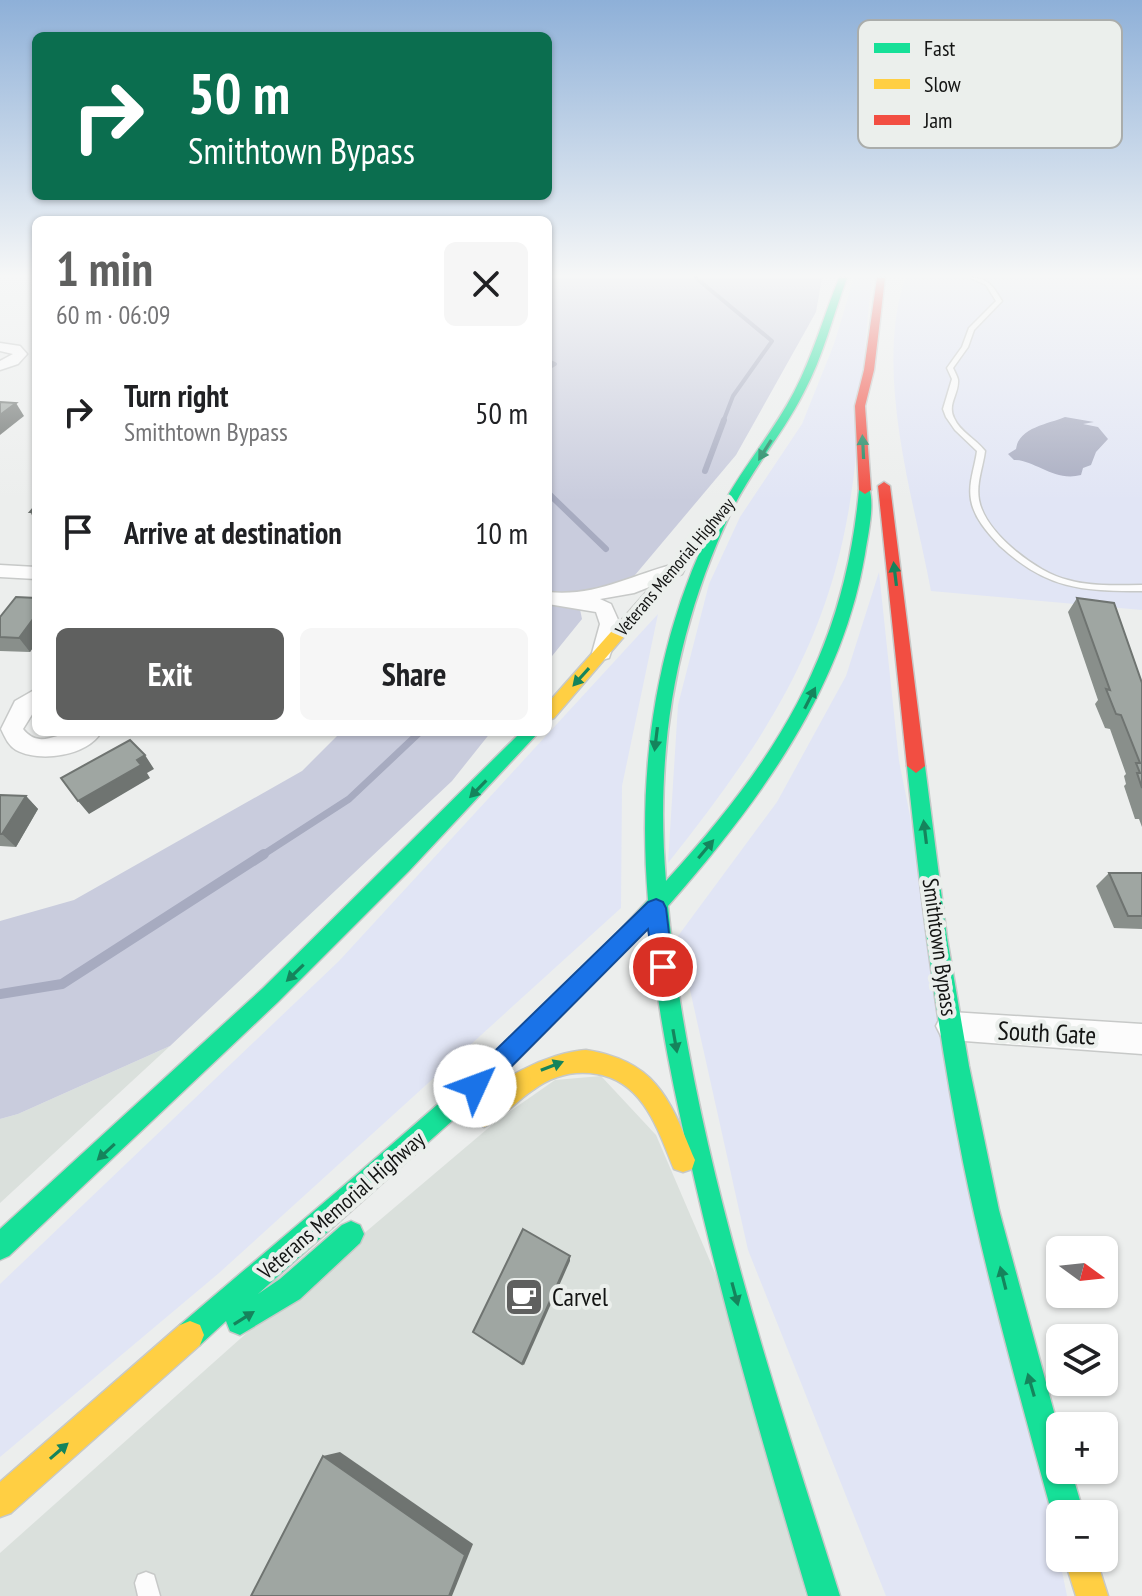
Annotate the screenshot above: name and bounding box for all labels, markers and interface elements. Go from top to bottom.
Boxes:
legend [858,20,1122,148]
text: Fast [924,34,955,62]
text: 50 m [188,57,290,129]
icon: right [56,64,160,168]
text: Slow [924,70,961,98]
text: Jam [923,106,952,134]
text: Smithtown Bypass [188,127,415,174]
text: 1 min [56,237,153,299]
button: close [444,242,528,326]
text: 60 m · 06:09 [56,298,171,331]
text: Turn right [124,376,228,415]
icon: right [56,390,100,434]
text: 50 m [475,393,528,432]
text: Smithtown Bypass [124,415,288,448]
one-way arrow [856,434,869,459]
one-way arrow [758,439,772,461]
street label: Veterans Memorial Highway [609,493,739,641]
icon: arrive [56,510,100,554]
text: Arrive at destination [124,513,342,552]
text: 10 m [475,513,528,552]
one-way arrow [888,561,901,586]
button: Exit [56,628,284,720]
button: Share [300,628,528,720]
one-way arrow [573,667,591,686]
one-way arrow [803,686,816,709]
one-way arrow [650,727,663,752]
one-way arrow [469,779,488,798]
one-way arrow [918,819,931,844]
one-way arrow [697,839,714,859]
street label: Smithtown Bypass [916,876,964,1018]
pin [629,933,697,1001]
icon: arrive [641,945,685,989]
one-way arrow [286,963,305,982]
street label: South Gate [997,1013,1097,1052]
one-way arrow [670,1029,682,1054]
position arrow [433,1044,517,1128]
one-way arrow [540,1059,564,1072]
street label: Veterans Memorial Highway [251,1124,431,1286]
one-way arrow [96,1142,115,1160]
north arrow [1046,1236,1118,1308]
map controls [1046,1236,1118,1572]
one-way arrow [996,1266,1009,1291]
cafe icon: Carvel [503,1276,545,1318]
place label: Carvel [552,1280,608,1313]
one-way arrow [729,1281,741,1306]
one-way arrow [233,1312,255,1326]
button: layers [1046,1324,1118,1396]
one-way arrow [1024,1373,1037,1397]
button: + [1046,1412,1118,1484]
one-way arrow [49,1443,69,1460]
button: − [1046,1500,1118,1572]

